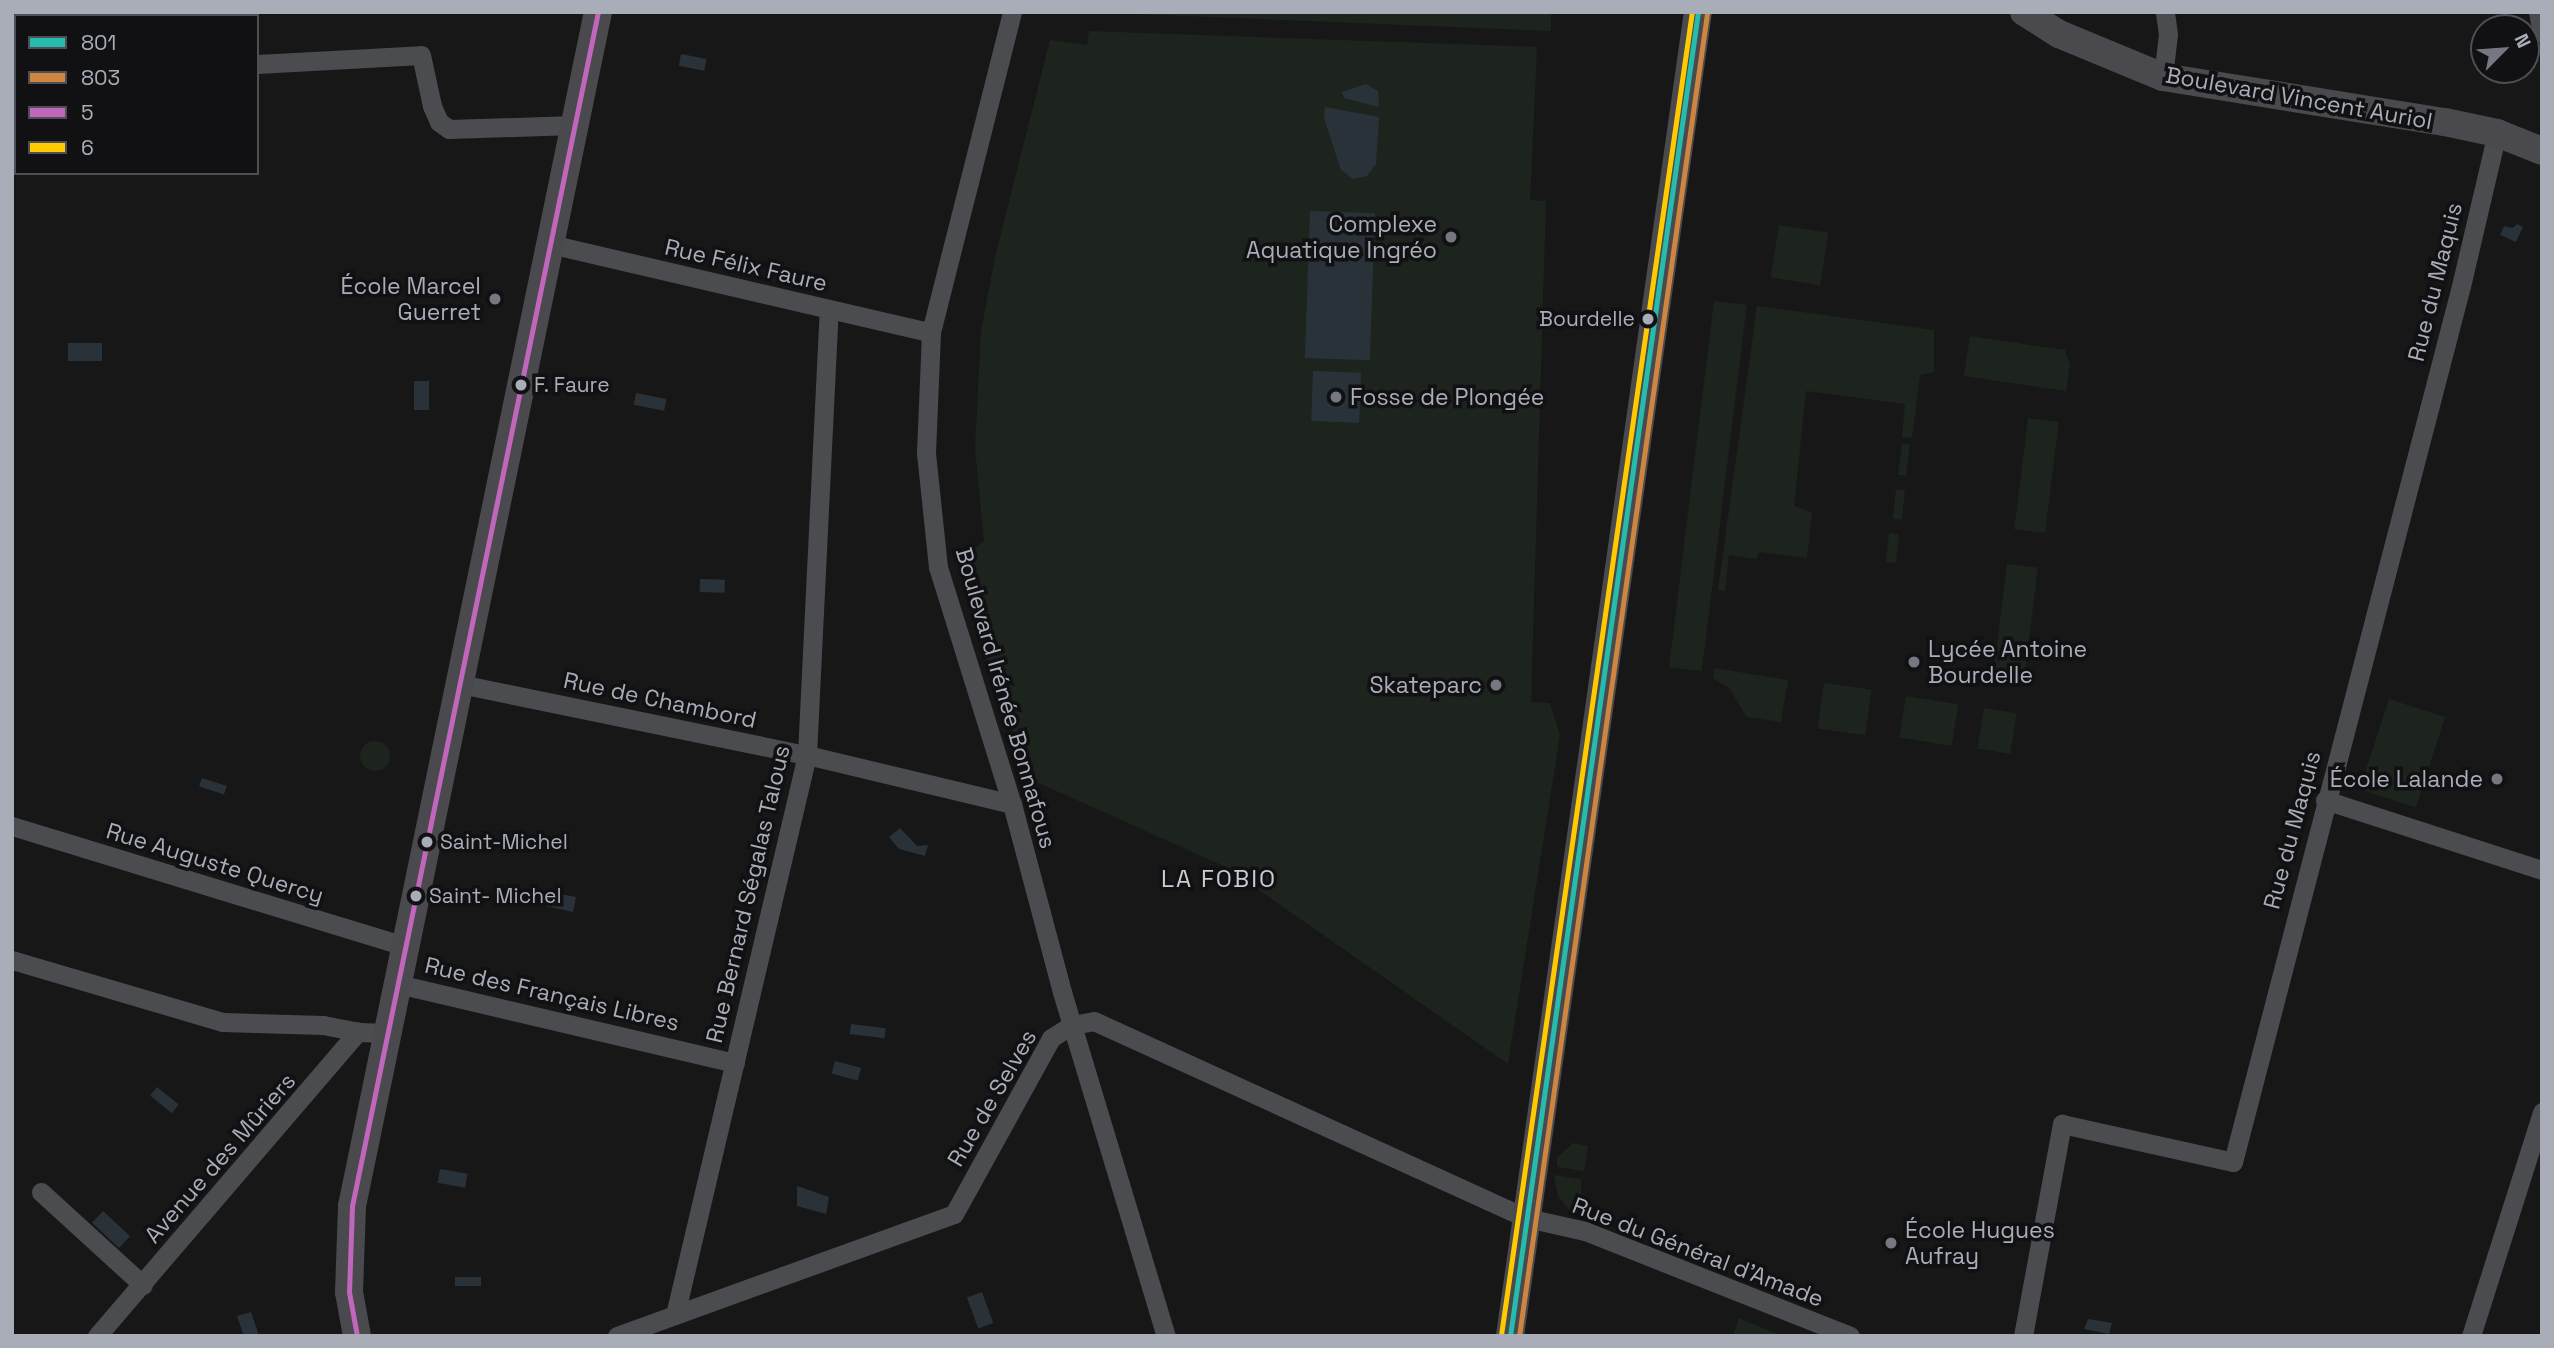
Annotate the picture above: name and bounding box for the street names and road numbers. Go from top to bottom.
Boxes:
street label: Boulevard Vincent Auriol [2163,61,2435,135]
street label: Rue du Maquis [2402,200,2468,364]
street label: Rue Félix Faure [662,233,830,297]
street label: Boulevard Irénée Bonnafous [950,545,1062,851]
street label: Rue de Chambord [561,666,759,734]
street label: Rue Bernard Ségalas Talous [700,742,796,1046]
street label: Rue du Maquis [2258,748,2326,912]
street label: Rue Auguste Quercy [103,817,327,909]
street label: Rue des Français Libres [422,951,682,1037]
street label: Rue de Selves [942,1025,1042,1171]
street label: Avenue des Mûriers [139,1067,301,1249]
street label: Rue du Général d'Amade [1569,1191,1827,1313]

